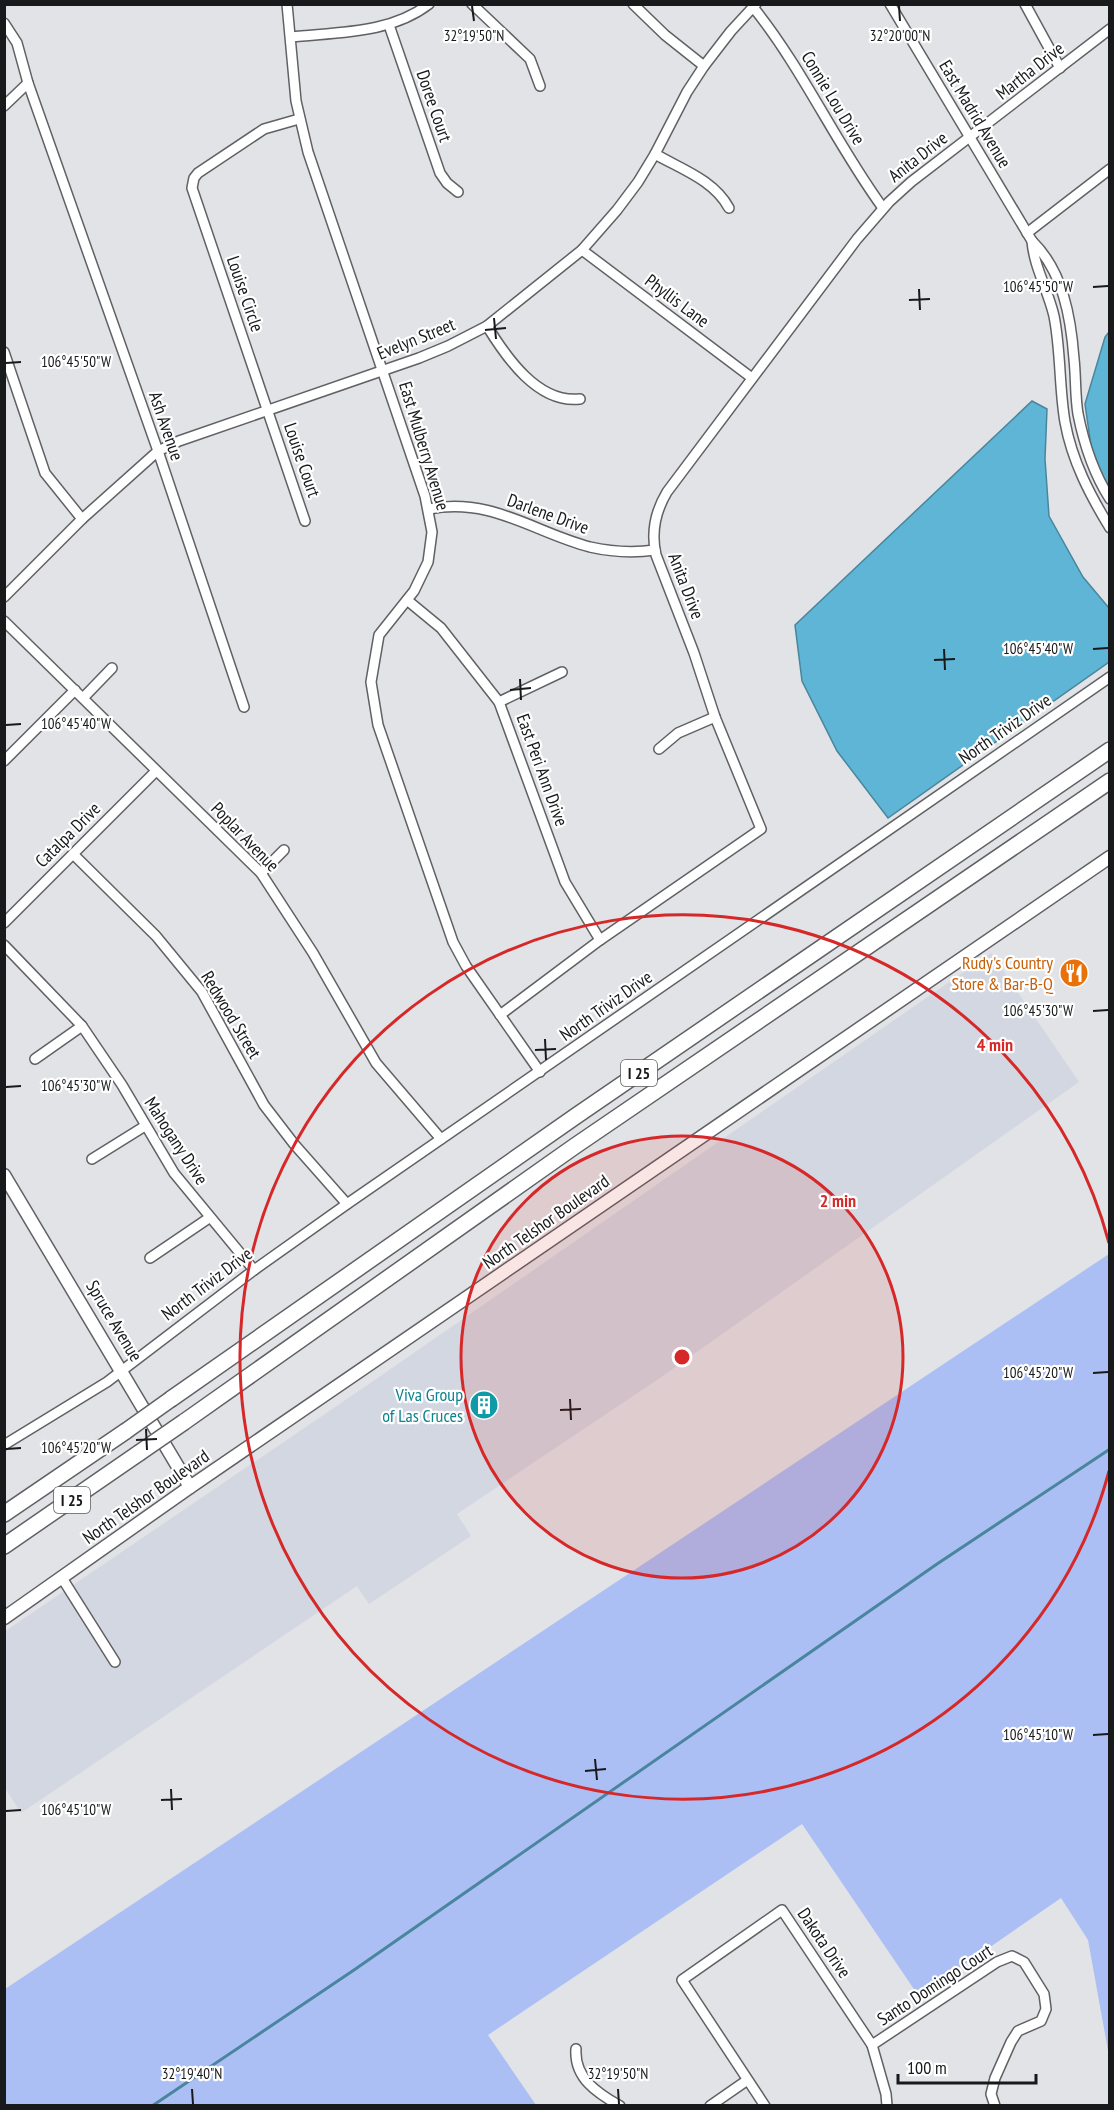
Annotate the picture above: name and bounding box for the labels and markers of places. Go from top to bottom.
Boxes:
place label: Rudy's Country Store & Bar-B-Q [951,951,1054,995]
restaurant icon: Rudy's Country Store & Bar-B-Q [1058,957,1090,989]
centre of rings [672,1347,692,1367]
place label: Viva Group of Las Cruces [382,1383,463,1427]
building icon: Viva Group of Las Cruces [468,1389,500,1421]

